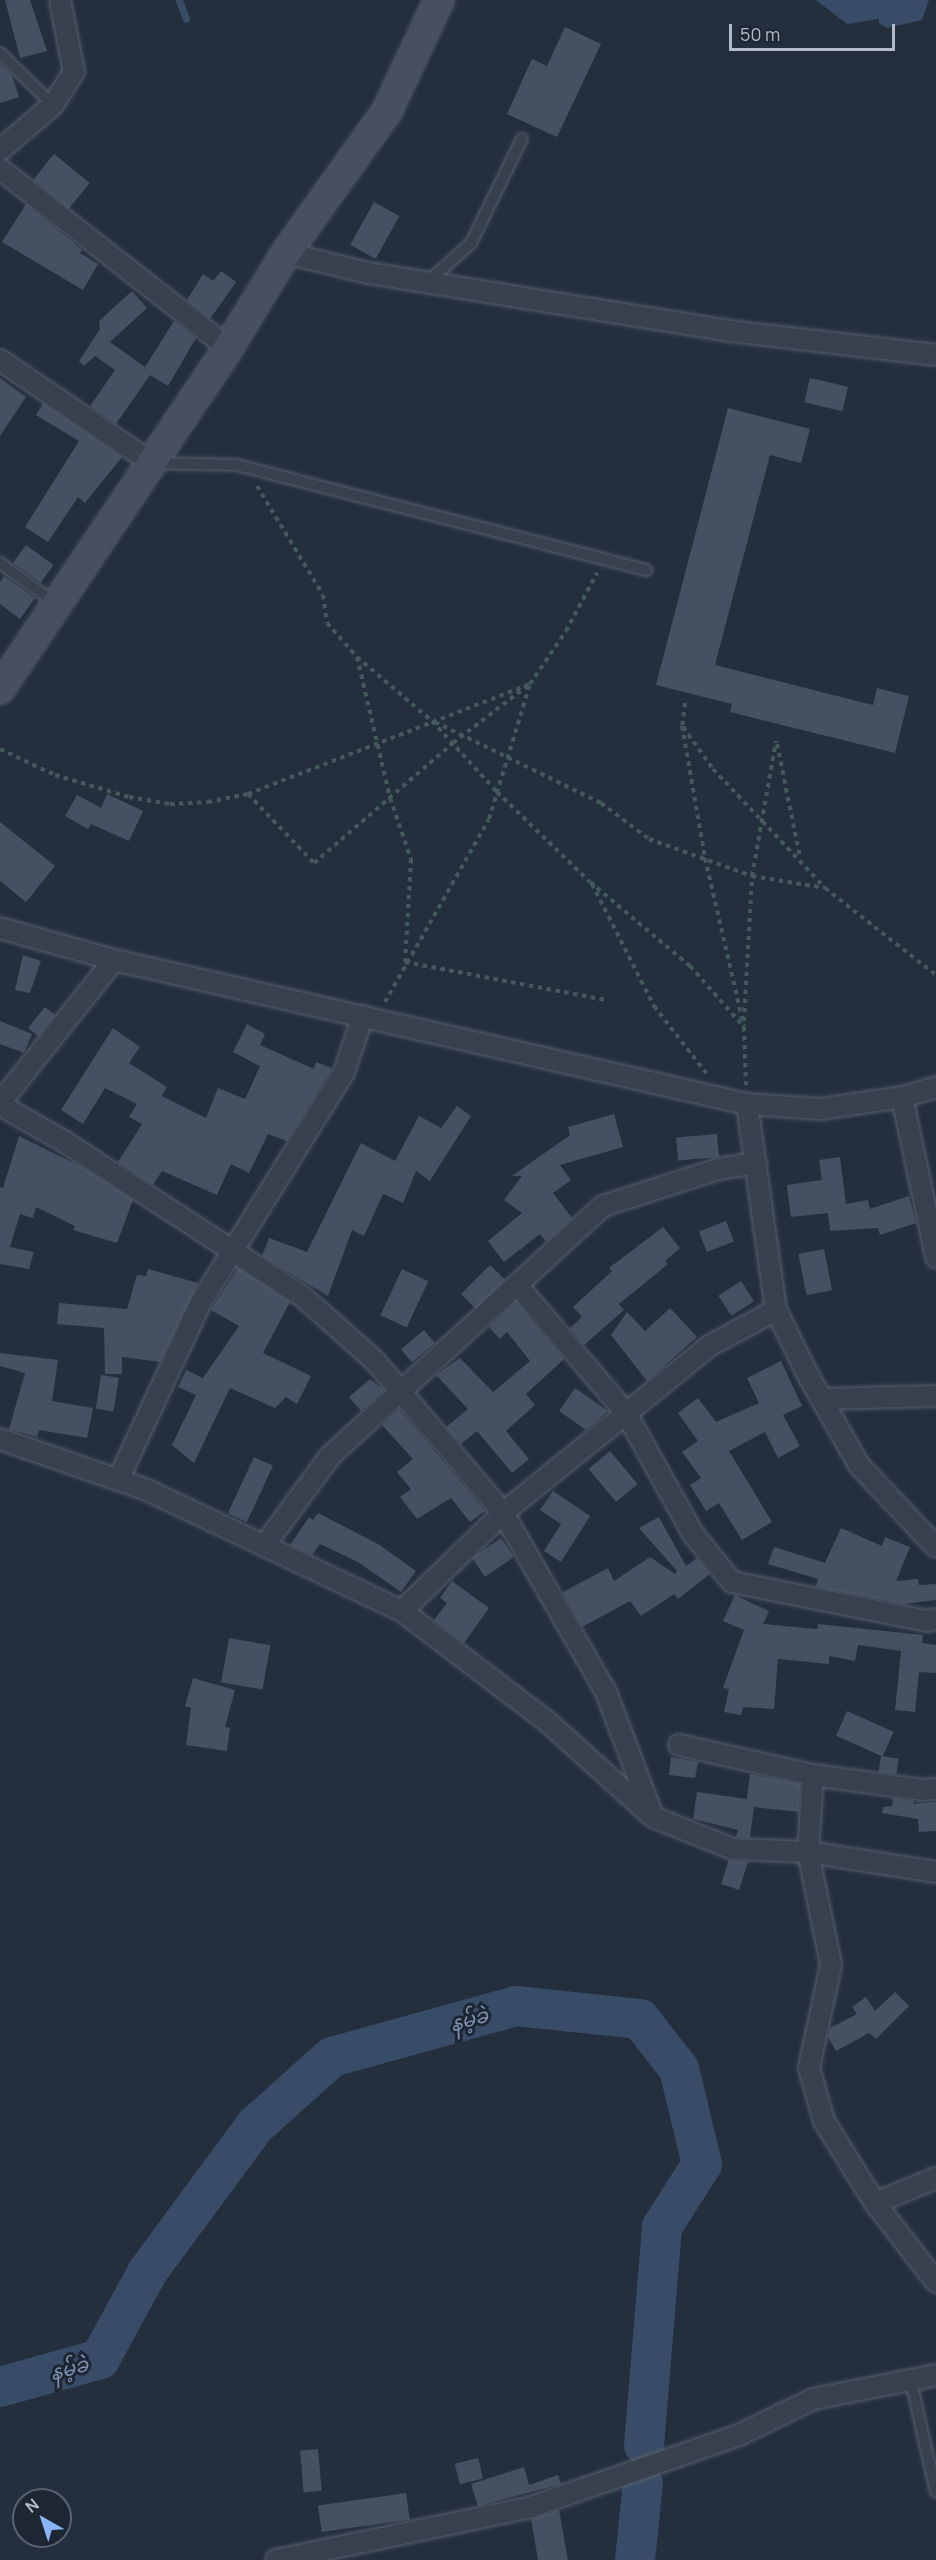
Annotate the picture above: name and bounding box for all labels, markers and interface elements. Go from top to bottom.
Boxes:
scale bar [732,12,898,50]
text: 50 m [740,22,780,46]
water label: နမ့်ခဲ [447,2002,491,2036]
water label: နမ့်ခဲ [47,2351,91,2385]
north arrow [12,2488,72,2548]
text: N [21,2493,43,2518]

